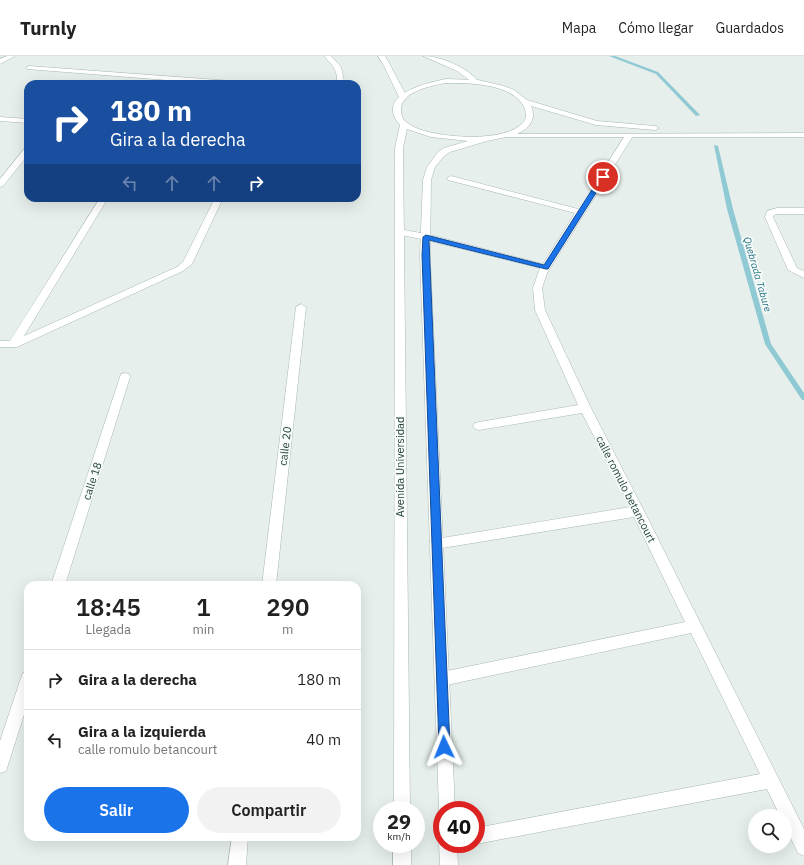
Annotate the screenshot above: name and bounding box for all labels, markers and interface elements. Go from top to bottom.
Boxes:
text: Turnly [20,16,76,40]
text: Mapa [562,19,596,37]
text: Cómo llegar [618,19,693,37]
text: Guardados [715,19,784,37]
text: 180 m [110,92,192,129]
icon: right [44,96,96,148]
text: Gira a la derecha [110,128,246,151]
pin [586,160,620,194]
icon: arrive [592,166,614,188]
icon: left [119,172,141,194]
icon: ahead [161,172,183,194]
icon: ahead [203,172,225,194]
icon: right [245,172,267,194]
water label: Quebrada Tabure [741,235,774,313]
street label: Avenida Universidad [393,417,407,517]
street label: calle 20 [276,426,294,466]
street label: calle romulo betancourt [593,433,659,545]
street label: calle 18 [79,460,105,502]
text: 18:45 [76,591,141,623]
text: 1 [196,591,211,623]
text: 290 [266,591,309,623]
text: Llegada [86,621,131,638]
text: min [193,621,215,638]
text: m [282,621,293,638]
icon: right [44,669,66,691]
text: Gira a la derecha [78,670,197,689]
text: 180 m [297,670,341,689]
text: Gira a la izquierda [78,722,206,741]
position arrow [423,726,465,768]
icon: left [44,729,66,751]
text: 40 m [306,730,341,749]
text: calle romulo betancourt [78,741,217,758]
button: Salir [44,787,189,833]
button: Compartir [197,787,341,833]
speed limit sign: 40 [433,801,485,853]
text: 29 [387,808,411,835]
map controls [748,809,792,853]
button: search [748,809,792,853]
text: km/h [387,830,411,843]

